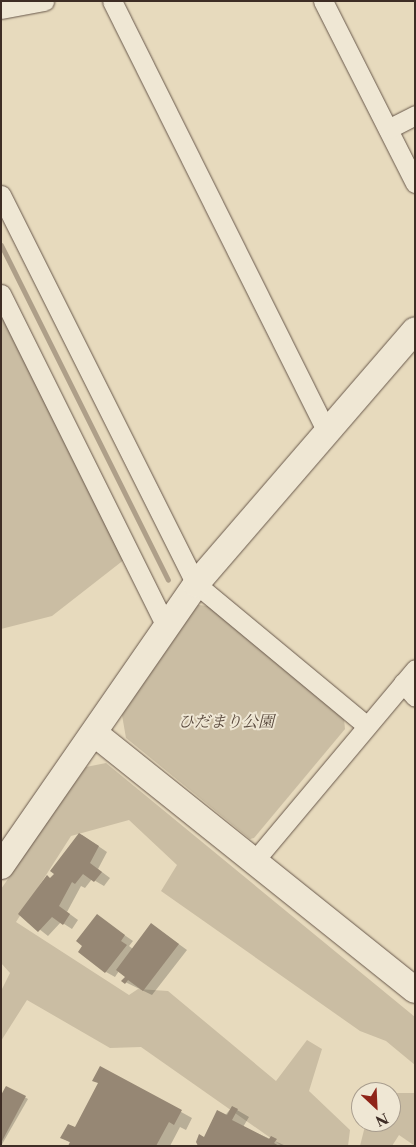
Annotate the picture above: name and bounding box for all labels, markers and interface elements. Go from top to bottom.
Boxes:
park label: ひだまり公園 [178,711,274,731]
north arrow [351,1082,401,1132]
text: N [373,1109,391,1130]

